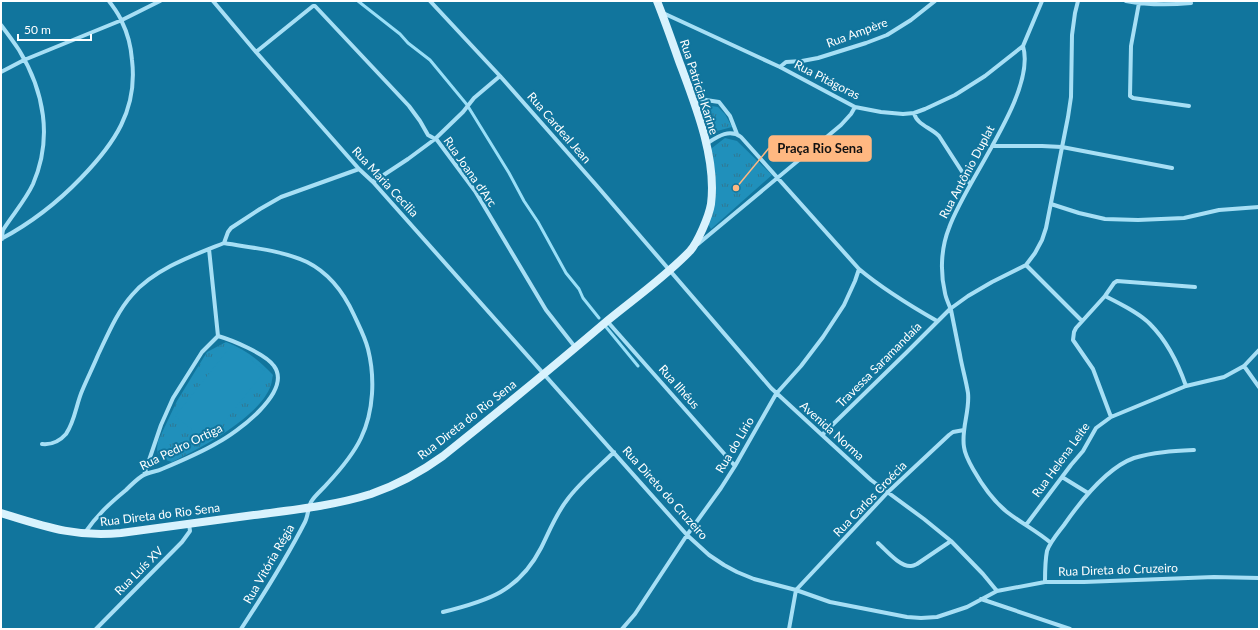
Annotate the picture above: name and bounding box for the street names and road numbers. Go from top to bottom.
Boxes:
street label: Rua Ampère [824,15,890,51]
street label: Rua Patricia Karine [677,37,722,136]
street label: Rua Pitágoras [792,57,863,103]
street label: Rua Cardeal Jean [524,89,594,166]
street label: Rua Antônio Duplat [936,122,998,221]
street label: Rua Joana d'Arc [441,134,500,210]
street label: Rua Maria Cecilia [349,143,422,220]
street label: Travessa Saramandaía [833,319,924,410]
street label: Rua Ilhéus [656,362,703,412]
street label: Rua Direta do Rio Sena [414,376,519,463]
street label: Avenida Norma [797,398,868,463]
street label: Rua do Lírio [712,414,757,475]
street label: Rua Helena Leite [1028,419,1093,500]
street label: Rua Pedro Ortiga [137,420,225,473]
street label: Rua Direto do Cruzeiro [619,443,711,543]
street label: Rua Carlos Croécia [830,458,909,539]
street label: Rua Direta do Rio Sena [99,500,221,529]
street label: Rua Vitória Régia [240,521,297,606]
street label: Rua Luís XV [111,543,167,598]
street label: Rua Direta do Cruzeiro [1058,560,1178,579]

